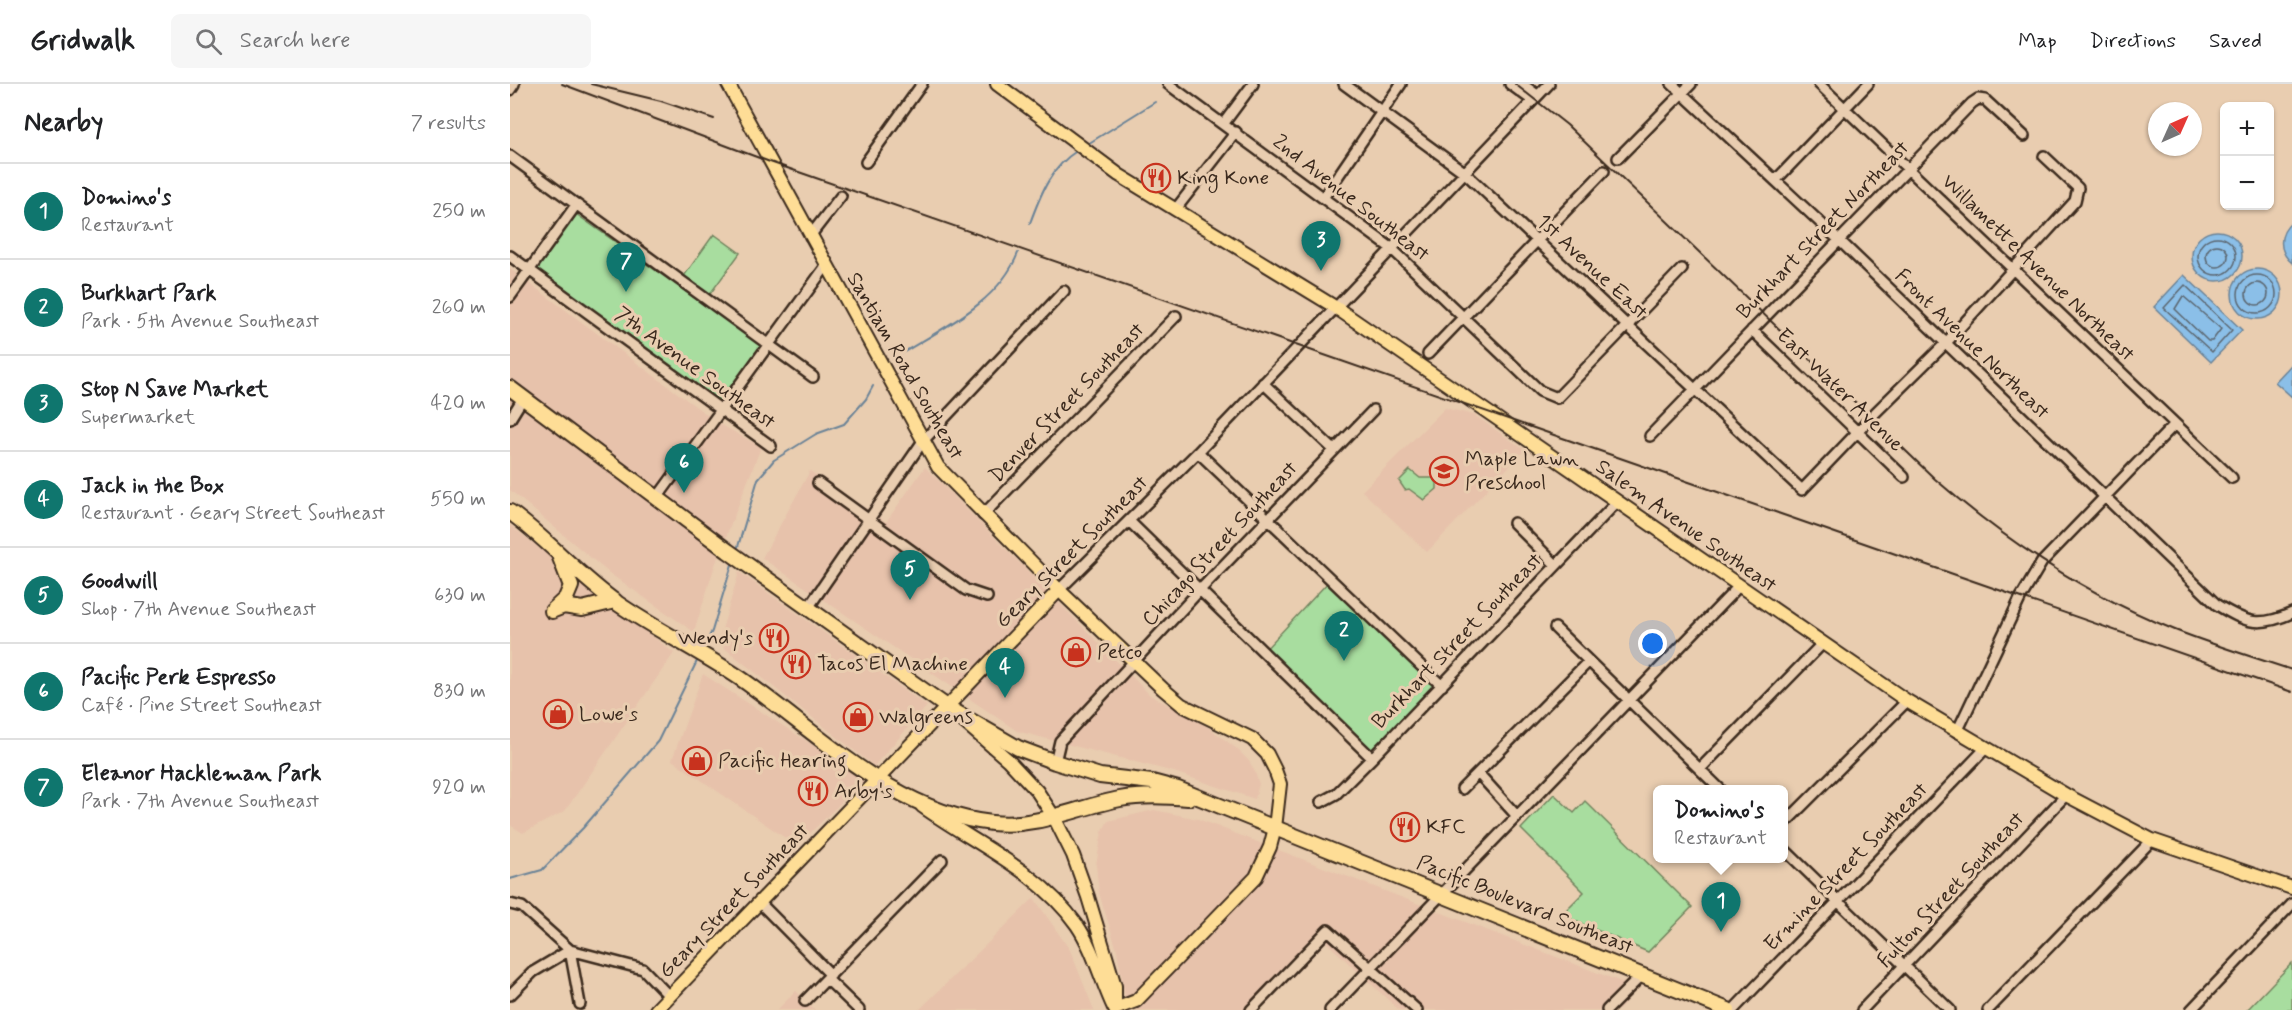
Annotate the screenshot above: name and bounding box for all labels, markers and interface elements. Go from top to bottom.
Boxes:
search box [171,14,591,68]
text: Gridwalk [30,23,135,60]
icon: search [192,25,225,58]
text: Search here [240,27,351,55]
text: Map [2018,27,2057,55]
text: Directions [2090,27,2176,55]
text: Saved [2209,27,2262,55]
north arrow [2148,102,2202,156]
map controls [2220,102,2274,210]
button: + [2220,102,2274,156]
text: Nearby [24,106,103,140]
text: 7 results [411,110,486,137]
street label: 2nd Avenue Southeast [1267,128,1436,268]
street label: Burkhart Street Northeast [1730,134,1916,325]
button: − [2220,156,2274,210]
restaurant icon: King Kone [1140,162,1172,194]
place label: King Kone [1177,164,1269,193]
street label: Willamette Avenue Northeast [1935,168,2141,368]
text: Domino's [81,184,171,212]
text: 1 [39,198,48,225]
text: 250 m [432,198,486,225]
street label: 1st Avenue East [1530,208,1654,326]
text: Restaurant [81,212,174,239]
pin: 3 [1302,222,1340,271]
pin: 7 [606,242,646,292]
street label: Front Avenue Northeast [1888,263,2056,426]
street label: Santiam Road Southeast [840,267,970,465]
text: Burkhart Park [81,280,216,308]
text: 2 [39,294,48,321]
text: 260 m [432,294,486,321]
street label: 7th Avenue Southeast [609,300,781,436]
text: Park · 5th Avenue Southeast [81,308,319,335]
street label: Denver Street Southeast [983,316,1151,489]
street label: East Water Avenue [1770,322,1910,458]
text: Stop N Save Market [81,376,268,404]
text: 3 [39,390,48,417]
text: 420 m [430,390,486,417]
text: Supermarket [81,404,195,431]
pin: 6 [664,444,704,493]
place label: Maple Lawn Preschool [1465,445,1579,497]
street label: Salem Avenue Southeast [1590,453,1782,599]
street label: Chicago Street Southeast [1136,455,1304,633]
school or university icon: Maple Lawn Preschool [1428,455,1460,487]
street label: Geary Street Southeast [989,469,1155,635]
text: Jack in the Box [81,472,224,500]
text: 4 [38,486,49,513]
text: 550 m [430,486,486,513]
text: Restaurant · Geary Street Southeast [81,500,385,527]
street label: Burkhart Street Southeast [1366,547,1549,735]
pin: 5 [890,550,930,600]
text: Goodwill [81,568,158,596]
text: 5 [38,582,50,609]
text: 630 m [434,582,486,609]
text: Shop · 7th Avenue Southeast [81,596,316,623]
pin: 2 [1324,612,1364,661]
restaurant icon: Wendy's [758,622,790,654]
place label: Wendy's [678,624,753,652]
your location [1638,629,1667,658]
shop icon: Petco [1060,636,1092,668]
place label: Petco [1097,638,1142,666]
restaurant icon: Tacos El Machine [780,648,812,680]
pin: 4 [986,648,1024,698]
place label: Tacos El Machine [817,650,968,678]
text: Pacific Perk Espresso [81,664,276,692]
text: 6 [38,678,49,705]
text: 830 m [433,678,486,705]
text: Café · Pine Street Southeast [81,692,322,719]
shop icon: Lowe's [542,698,574,730]
place label: Lowe's [579,700,638,728]
shop icon: Walgreens [842,701,874,733]
place label: Walgreens [879,703,973,732]
shop icon: Pacific Hearing [681,745,713,777]
place label: Pacific Hearing [718,747,847,777]
text: Eleanor Hackleman Park [81,760,321,788]
text: 7 [37,774,50,801]
text: 920 m [432,774,486,801]
restaurant icon: Arby's [797,775,829,807]
street label: Ermine Street Southeast [1758,776,1935,958]
place label: Arby's [834,777,893,805]
popup [1653,785,1788,863]
text: Park · 7th Avenue Southeast [81,788,319,815]
text: Domino's [1674,797,1764,825]
street label: Fulton Street Southeast [1871,805,2031,974]
restaurant icon: KFC [1389,811,1421,843]
place label: KFC [1426,813,1466,841]
street label: Geary Street Southeast [653,817,816,985]
text: Restaurant [1674,825,1767,852]
street label: Pacific Boulevard Southeast [1413,849,1638,961]
pin: 1 [1702,882,1740,932]

